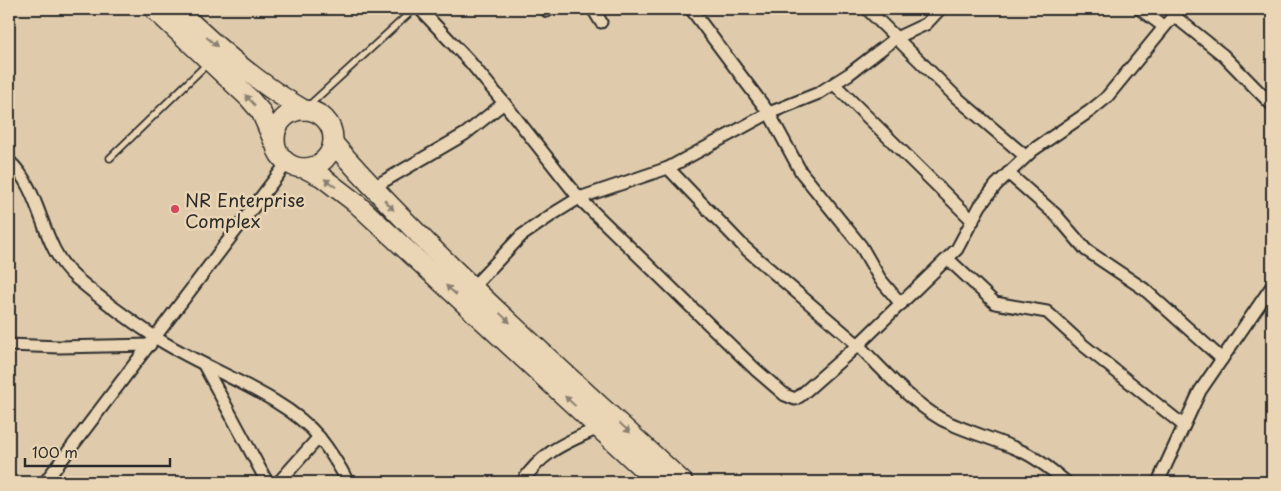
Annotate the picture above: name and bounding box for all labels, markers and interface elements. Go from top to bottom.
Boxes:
one-way arrow [206,36,218,47]
one-way arrow [244,94,256,106]
one-way arrow [323,178,337,188]
place label: NR Enterprise Complex [185,186,305,234]
one-way arrow [383,199,395,211]
marker: NR Enterprise Complex [169,203,181,215]
one-way arrow [445,285,458,296]
one-way arrow [499,312,511,324]
one-way arrow [564,395,576,407]
one-way arrow [618,422,630,434]
scale bar [25,436,170,468]
text: 100 m [32,440,78,463]

